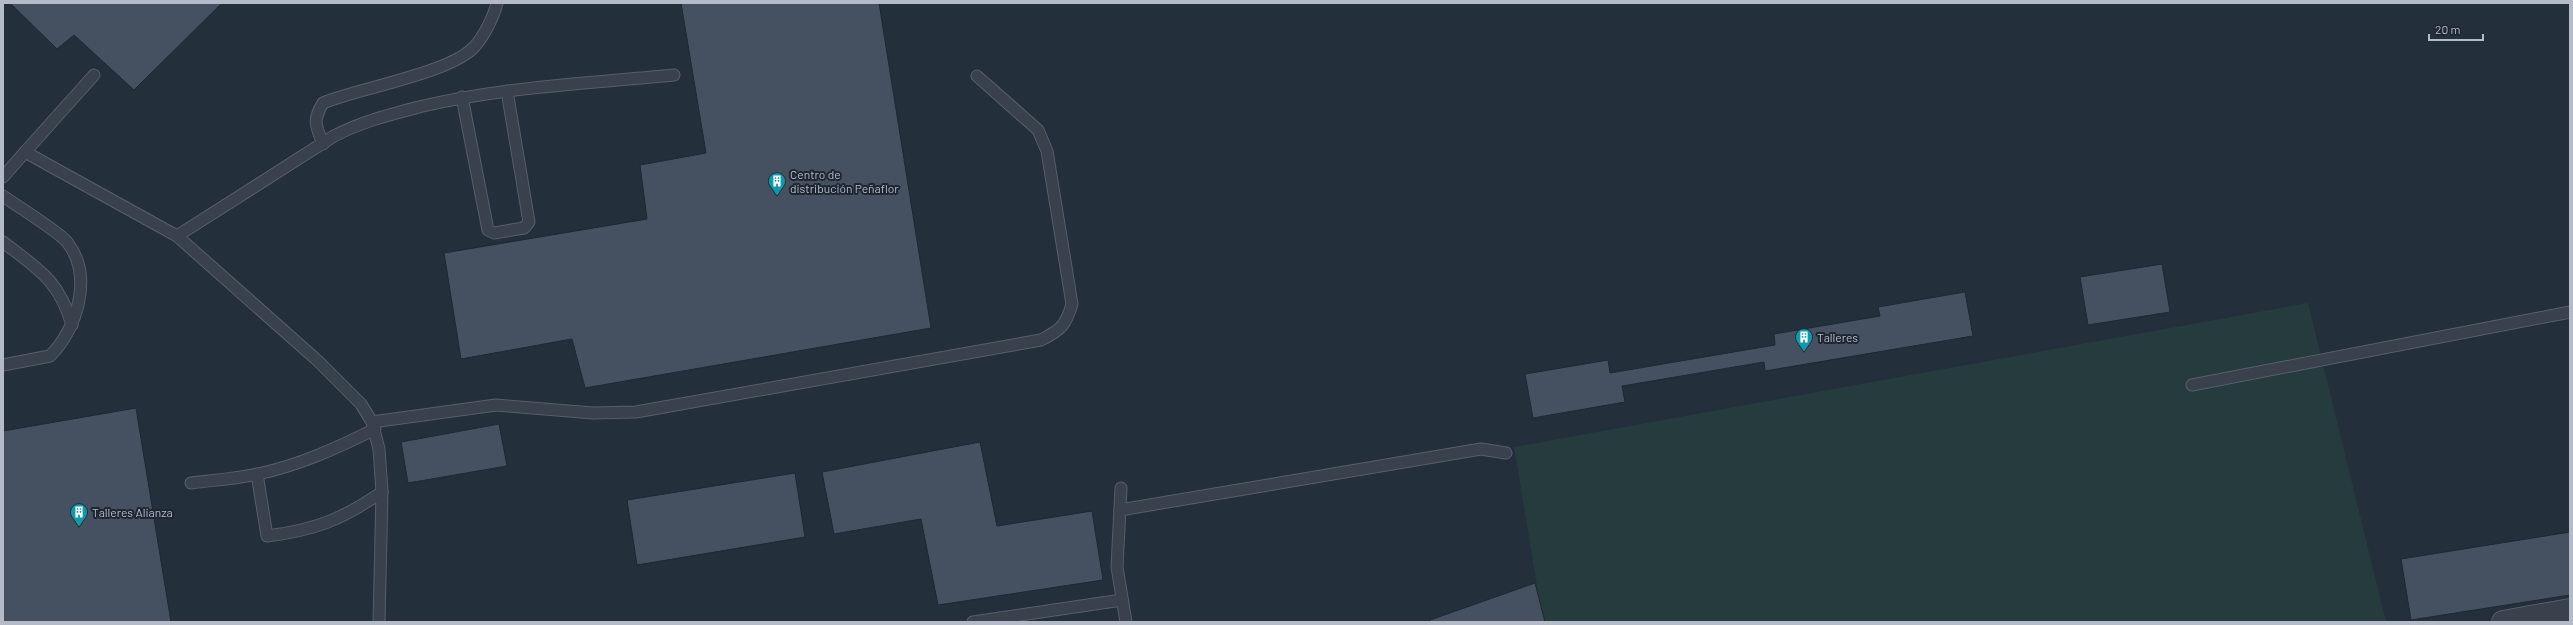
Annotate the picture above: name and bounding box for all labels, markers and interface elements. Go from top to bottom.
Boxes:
scale bar [2429,16,2483,42]
text: 20 m [2435,22,2461,36]
place label: Centro de distribución Peñaflor [790,167,899,195]
building icon: Centro de distribución Peñaflor [767,171,787,196]
building icon: Talleres [1794,327,1814,352]
place label: Talleres [1817,330,1858,344]
building icon: Talleres Alianza [69,502,89,527]
place label: Talleres Alianza [92,505,173,519]

